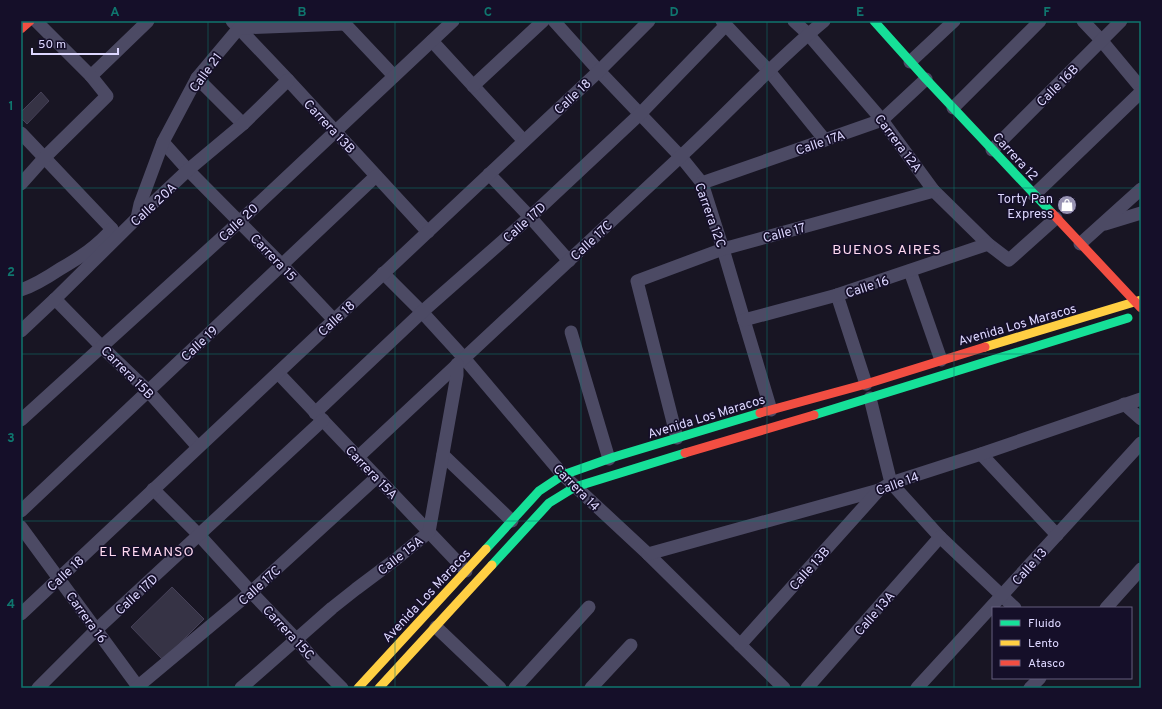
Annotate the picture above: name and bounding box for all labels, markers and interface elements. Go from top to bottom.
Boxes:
text: A [110,5,120,21]
text: B [298,5,307,21]
text: C [484,5,492,21]
text: D [669,5,679,21]
text: E [856,5,864,21]
text: F [1043,5,1051,21]
scale bar [32,30,118,56]
text: 50 m [38,37,66,53]
street label: Calle 21 [187,50,226,96]
street label: Calle 16B [1034,62,1083,111]
street label: Calle 18 [551,76,595,119]
street label: Carrera 13B [299,97,358,158]
text: 1 [8,99,14,115]
street label: Carrera 12A [870,112,925,177]
street label: Calle 17A [794,128,848,160]
street label: Carrera 12 [988,130,1041,185]
street label: Calle 20A [128,180,181,231]
street label: Carrera 12C [690,181,728,250]
place label: Torty Pan Express [997,192,1053,223]
shop icon: Torty Pan Express [1056,194,1078,216]
street label: Calle 17D [500,200,550,247]
street label: Calle 20 [216,201,263,246]
street label: Calle 17C [568,218,617,265]
street label: Calle 17 [761,220,808,247]
street label: Carrera 15 [246,231,299,285]
district label: BUENOS AIRES [832,242,942,259]
text: 2 [7,265,15,281]
street label: Calle 16 [844,273,891,302]
street label: Calle 18 [315,298,359,341]
street label: Avenida Los Maracos [957,301,1078,350]
street label: Calle 19 [179,323,222,366]
street label: Carrera 15B [97,344,156,403]
street label: Avenida Los Maracos [646,392,767,443]
text: 3 [7,431,15,447]
street label: Carrera 15A [341,443,400,504]
street label: Carrera 14 [549,462,602,515]
street label: Calle 14 [874,470,921,500]
street label: Calle 15A [375,534,427,579]
district label: EL REMANSO [99,544,195,561]
street label: Calle 13B [787,544,834,594]
street label: Calle 13 [1010,545,1051,589]
street label: Avenida Los Maracos [380,546,475,646]
street label: Calle 18 [44,553,88,596]
street label: Calle 17C [236,563,285,610]
street label: Calle 17D [113,572,162,619]
street label: Carrera 16 [61,589,109,647]
street label: Calle 13A [852,589,899,640]
text: 4 [7,597,15,613]
street label: Carrera 15C [258,603,317,664]
legend [992,607,1132,679]
text: Fluido [1028,616,1061,632]
text: Lento [1028,636,1059,652]
text: Atasco [1028,656,1065,672]

